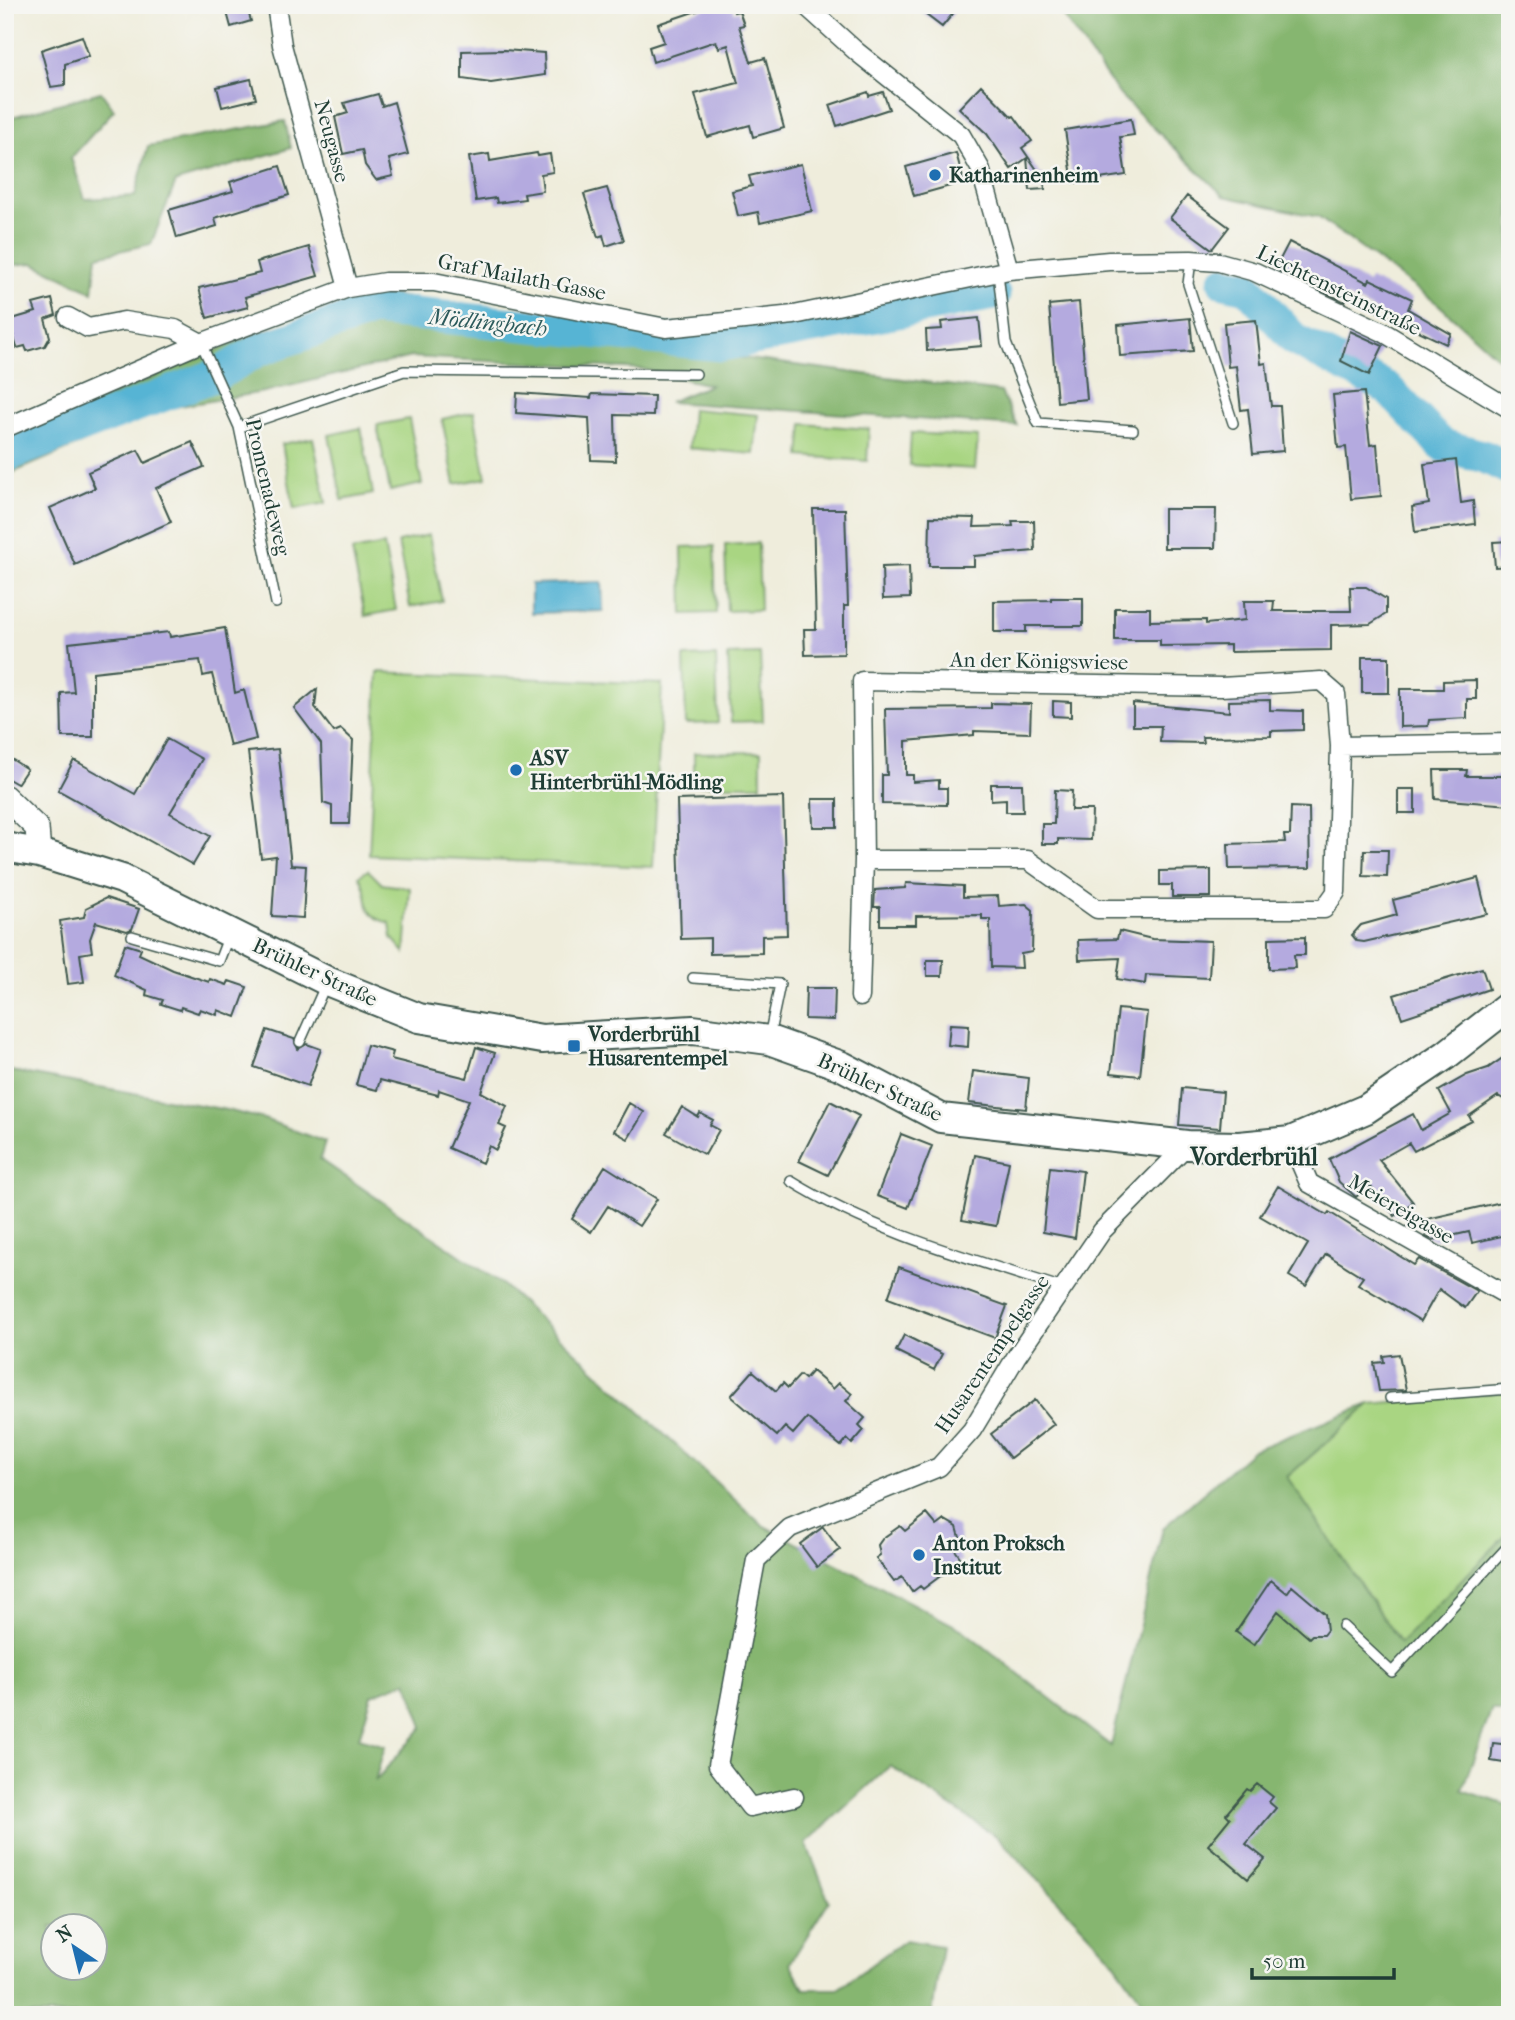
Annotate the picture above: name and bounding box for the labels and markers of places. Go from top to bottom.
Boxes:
place label: Katharinenheim [949,163,1099,187]
marker: Katharinenheim [927,167,943,183]
place label: ASV Hinterbrühl-Mödling [528,746,724,794]
marker: ASV Hinterbrühl-Mödling [508,762,524,778]
place label: Vorderbrühl Husarentempel [587,1022,728,1070]
marker: Vorderbrühl Husarentempel [566,1038,582,1054]
place label: Anton Proksch Institut [931,1531,1065,1579]
marker: Anton Proksch Institut [911,1547,927,1563]

